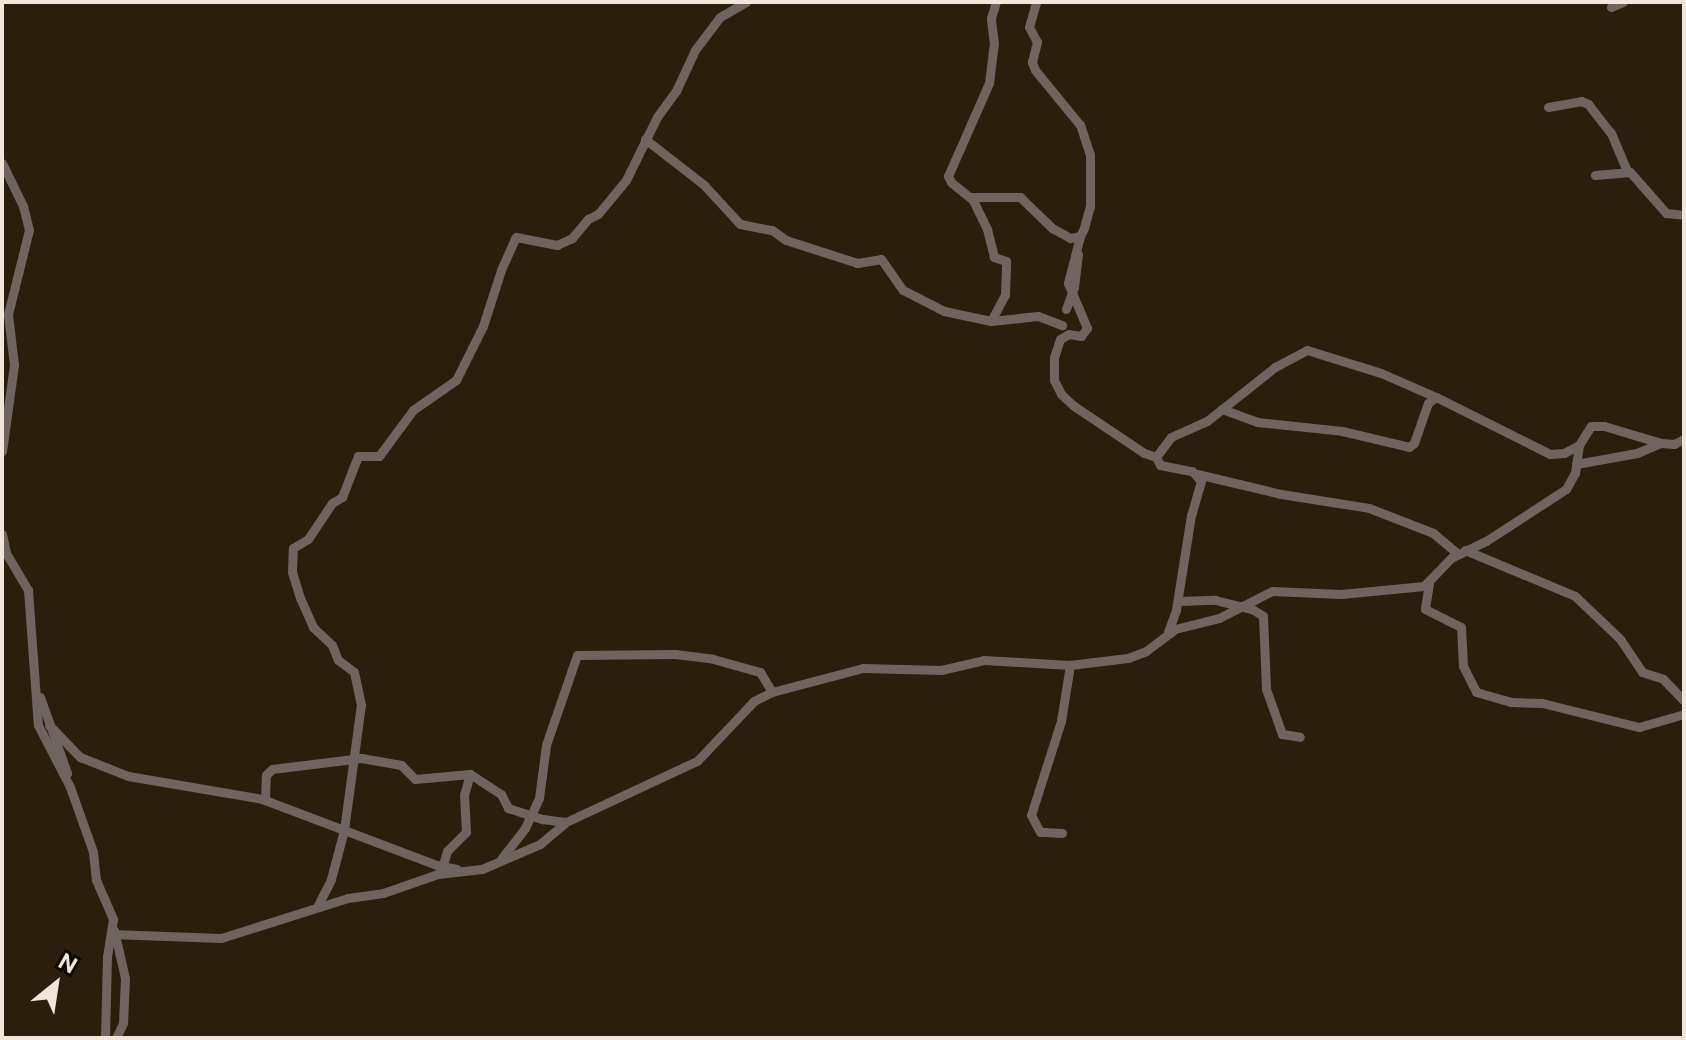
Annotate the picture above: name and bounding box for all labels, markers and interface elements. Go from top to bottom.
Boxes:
north arrow [16,944,96,1024]
text: N [54,948,82,979]

